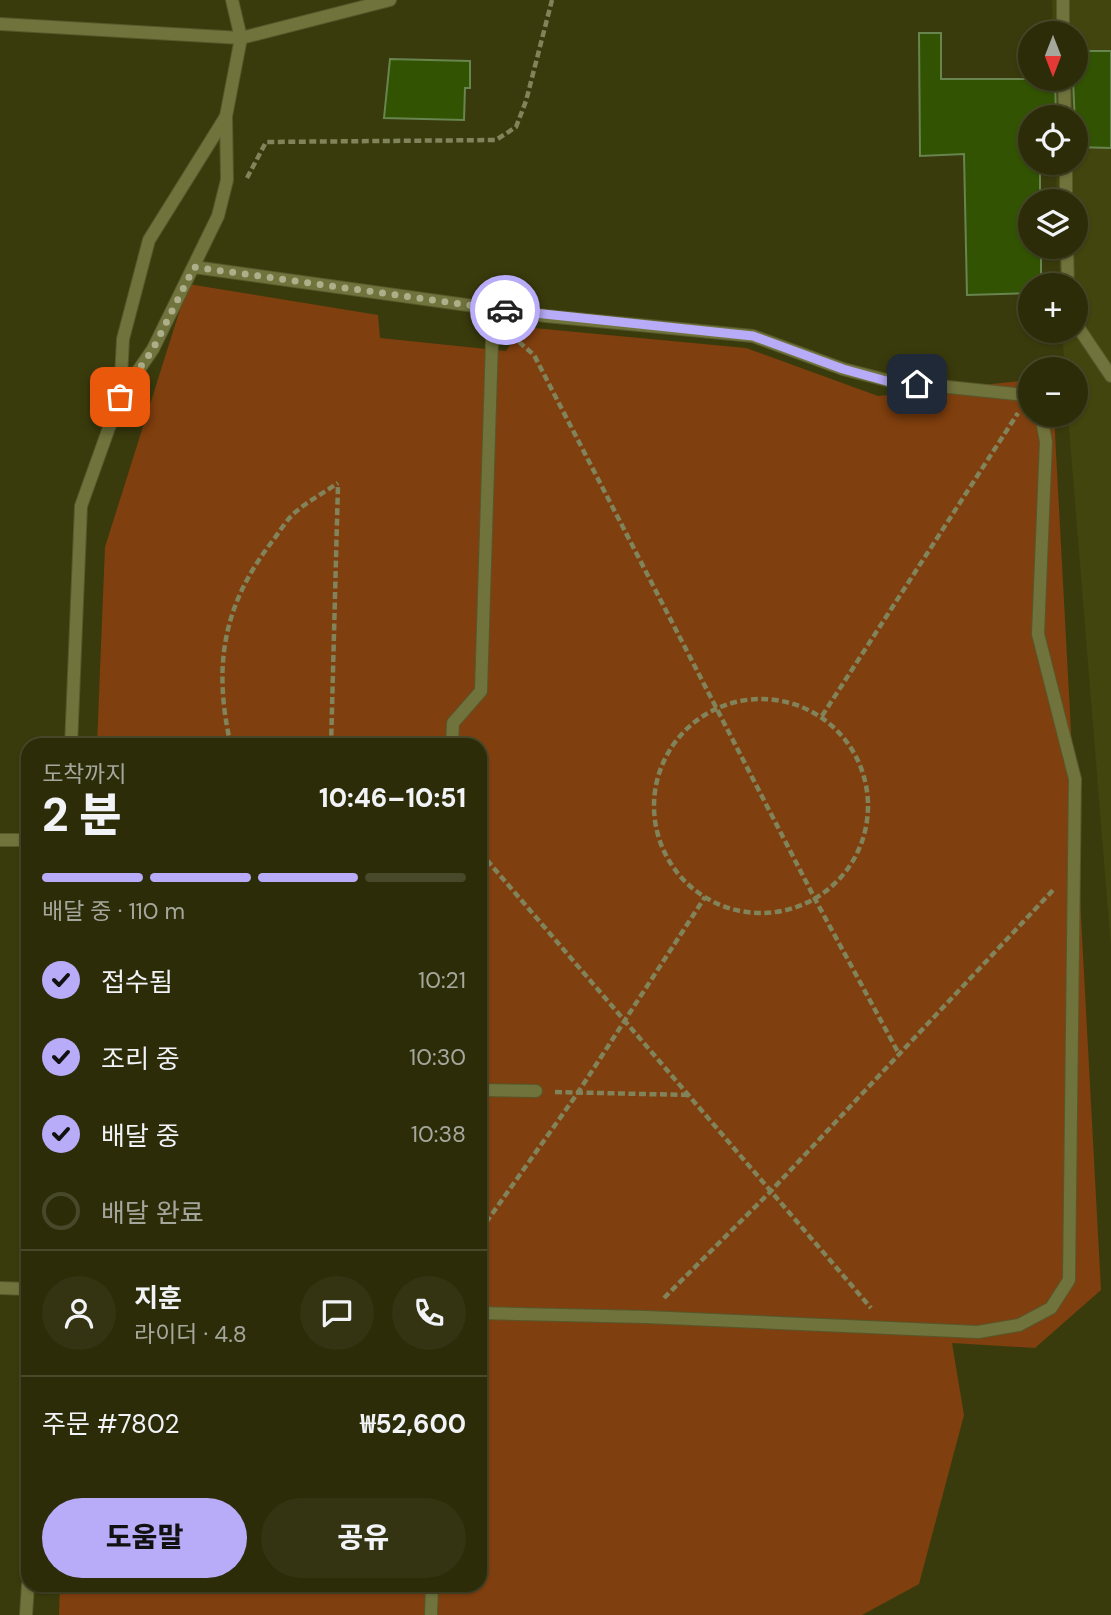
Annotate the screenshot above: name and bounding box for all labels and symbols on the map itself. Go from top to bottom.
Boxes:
north arrow [1018,21,1088,91]
courier [470,275,540,345]
pin [887,354,947,414]
pin [90,367,150,427]

